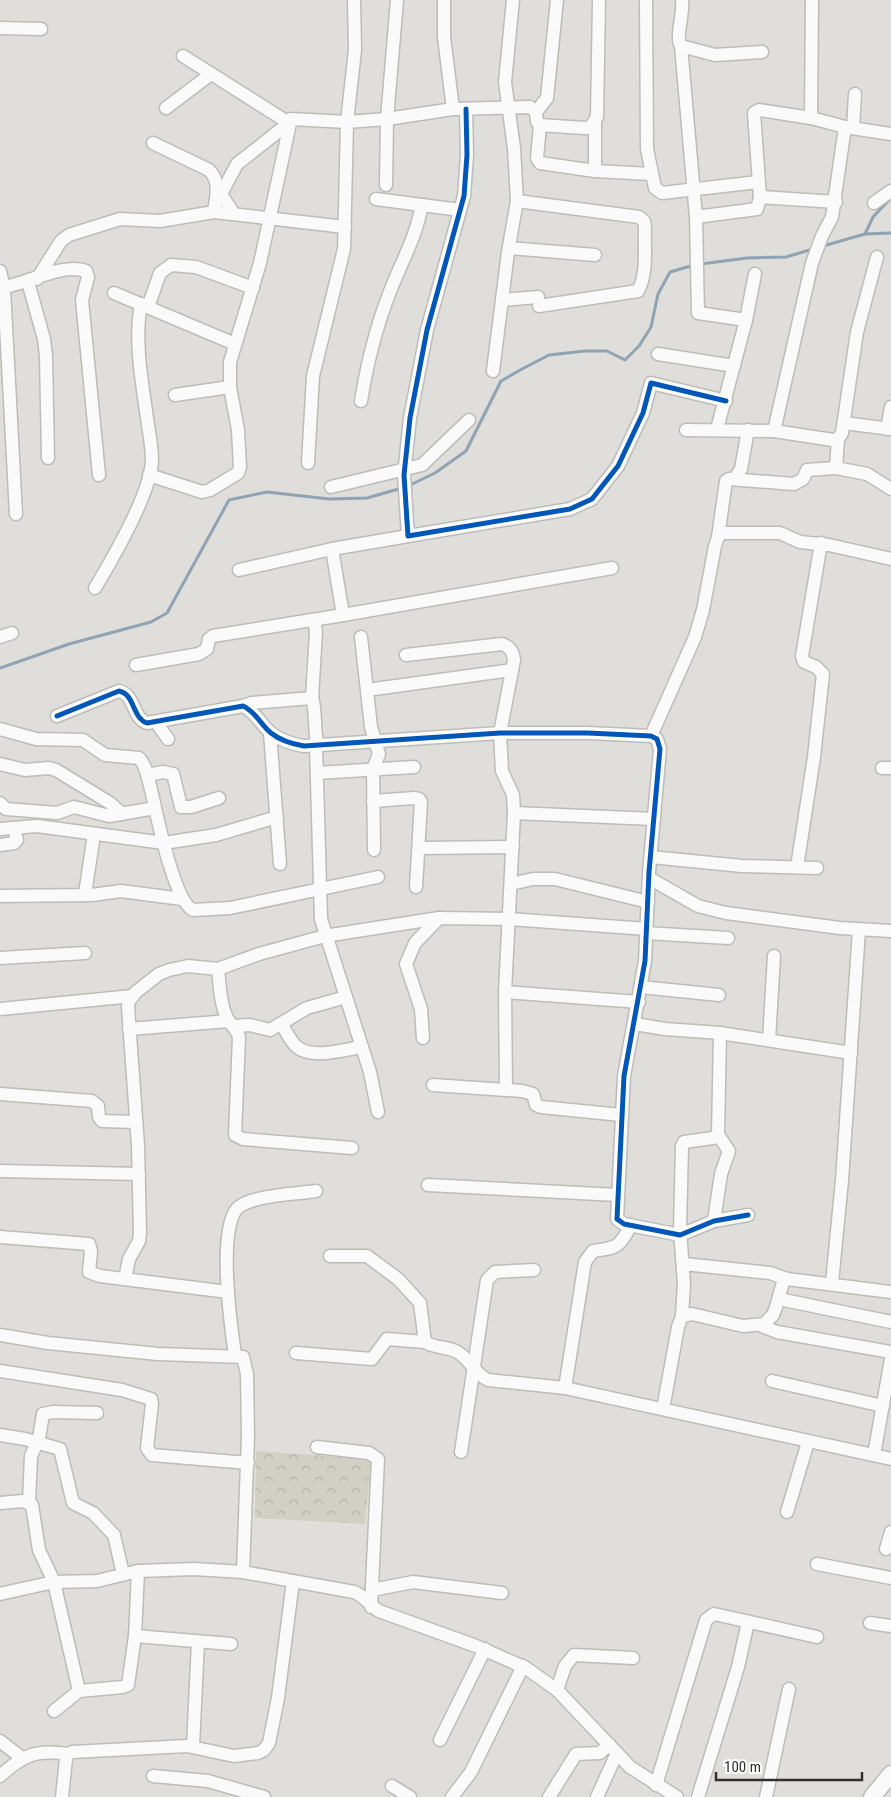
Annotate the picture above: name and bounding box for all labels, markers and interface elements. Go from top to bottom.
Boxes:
scale bar [716,1750,862,1782]
text: 100 m [724,1758,761,1776]

